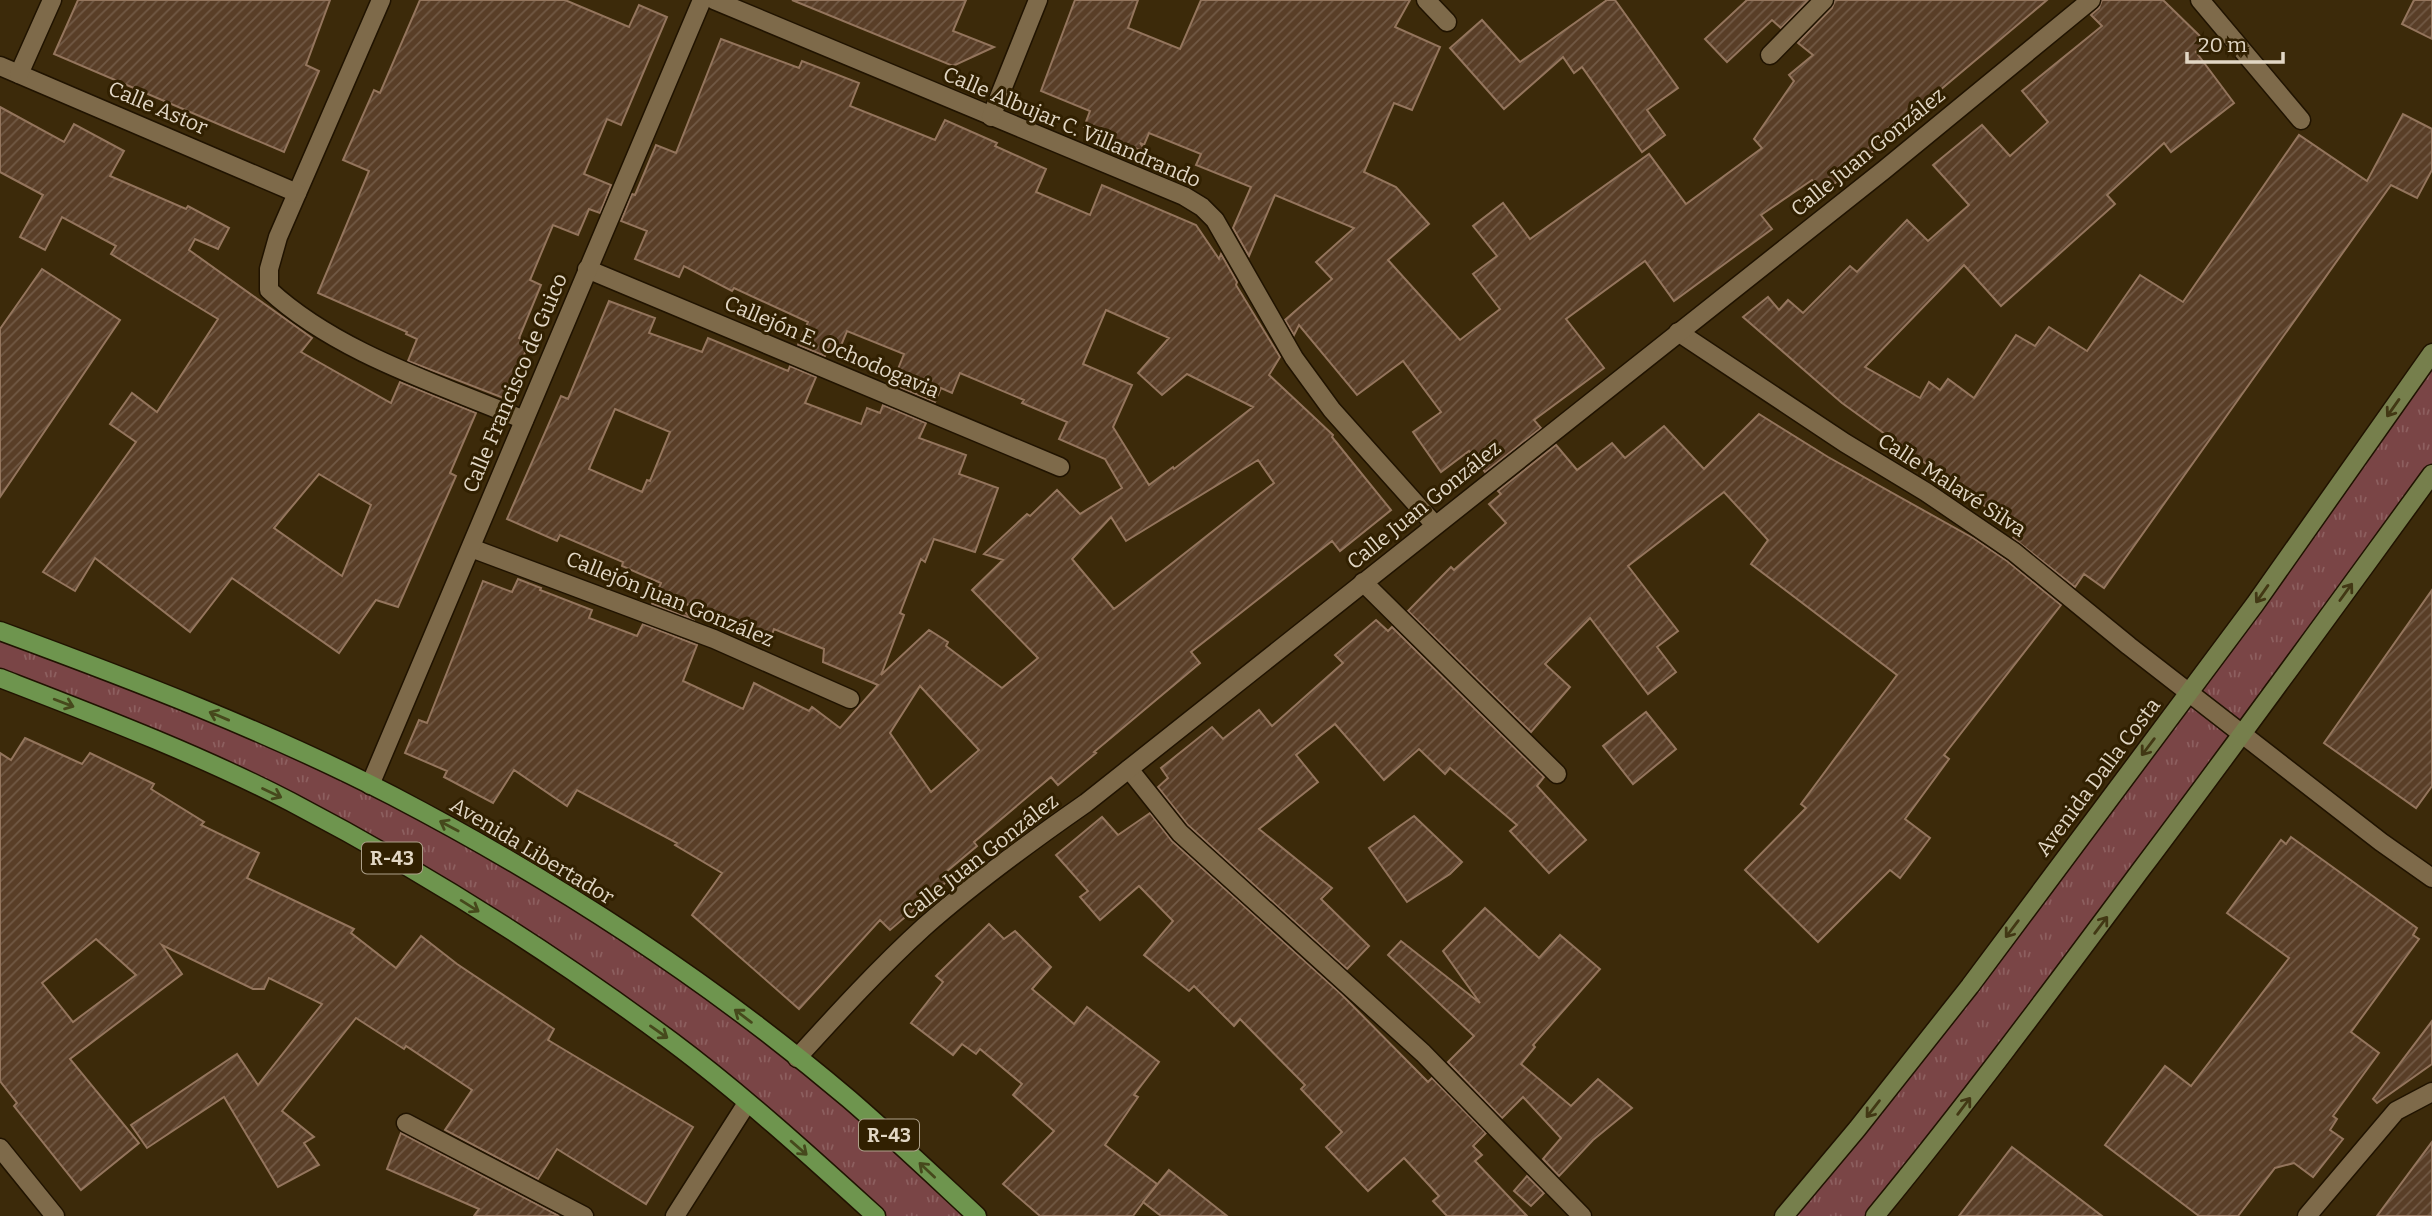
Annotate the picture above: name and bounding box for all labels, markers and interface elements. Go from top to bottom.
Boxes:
scale bar [2187,21,2283,65]
text: 20 m [2198,32,2247,58]
street label: Calle Albujar C. Villandrando [939,61,1205,193]
street label: Calle Astor [104,75,212,141]
street label: Calle Juan González [1786,82,1950,222]
street label: Calle Francisco de Guico [457,269,573,497]
street label: Callejón E. Ochodogavia [721,290,944,404]
one-way arrow [2385,398,2400,417]
street label: Calle Malavé Silva [1873,427,2031,543]
street label: Calle Juan González [1342,435,1506,575]
street label: Callejón Juan González [562,545,778,653]
one-way arrow [2339,583,2354,601]
one-way arrow [2255,584,2269,603]
street label: Avenida Dalla Costa [2030,692,2166,861]
one-way arrow [52,697,74,710]
one-way arrow [208,709,230,722]
one-way arrow [2141,737,2156,756]
one-way arrow [261,787,282,800]
street label: Calle Juan González [897,788,1063,926]
street label: Avenida Libertador [445,792,619,910]
one-way arrow [439,819,460,833]
road number: R-43 [362,842,422,874]
one-way arrow [459,899,479,913]
one-way arrow [2094,916,2109,934]
one-way arrow [2005,919,2020,938]
one-way arrow [734,1009,753,1024]
one-way arrow [649,1025,668,1039]
one-way arrow [1956,1097,1971,1115]
one-way arrow [1866,1099,1881,1118]
road number: R-43 [859,1120,919,1150]
one-way arrow [789,1140,807,1156]
one-way arrow [919,1161,936,1178]

